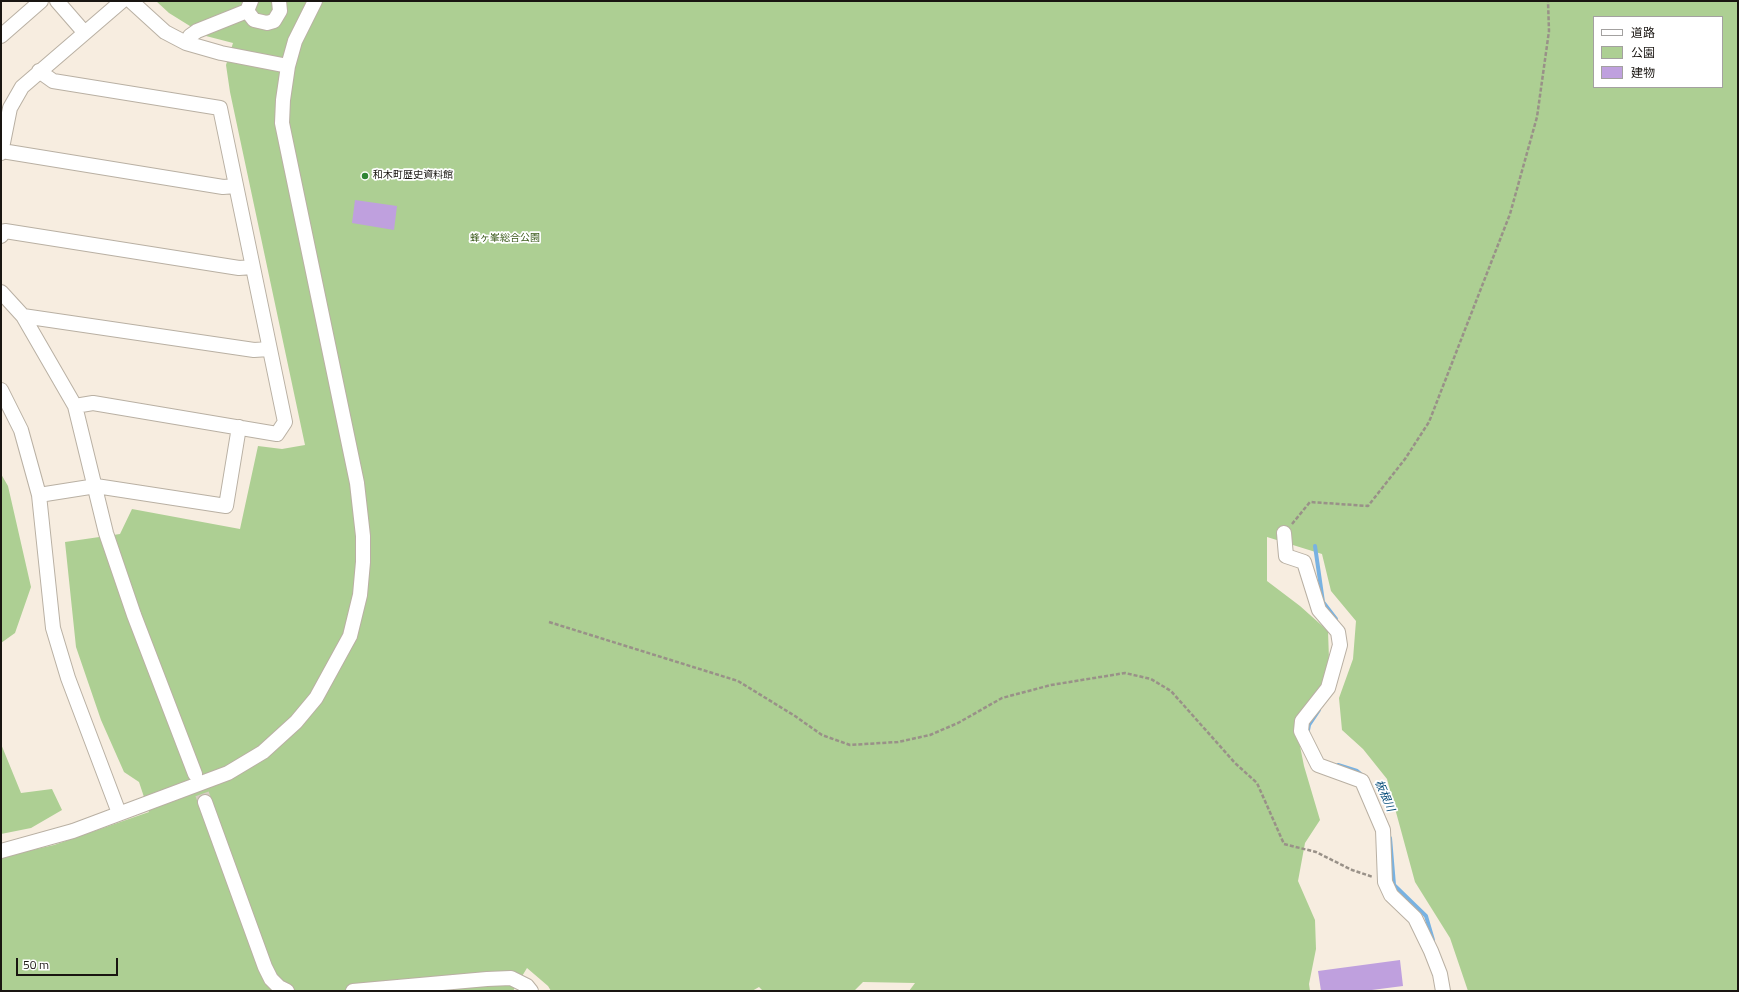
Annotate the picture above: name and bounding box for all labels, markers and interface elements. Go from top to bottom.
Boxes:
legend [1593,16,1723,88]
text: 道路 [1631,23,1655,42]
text: 公園 [1631,43,1655,62]
text: 建物 [1631,63,1655,82]
place label: 和木町歴史資料館 [373,170,453,182]
marker: 和木町歴史資料館 [360,171,370,181]
park label: 蜂ヶ峯総合公園 [470,233,540,245]
water label: 板根川 [1371,778,1397,814]
scale bar [18,950,120,976]
text: 50 m [23,955,49,974]

